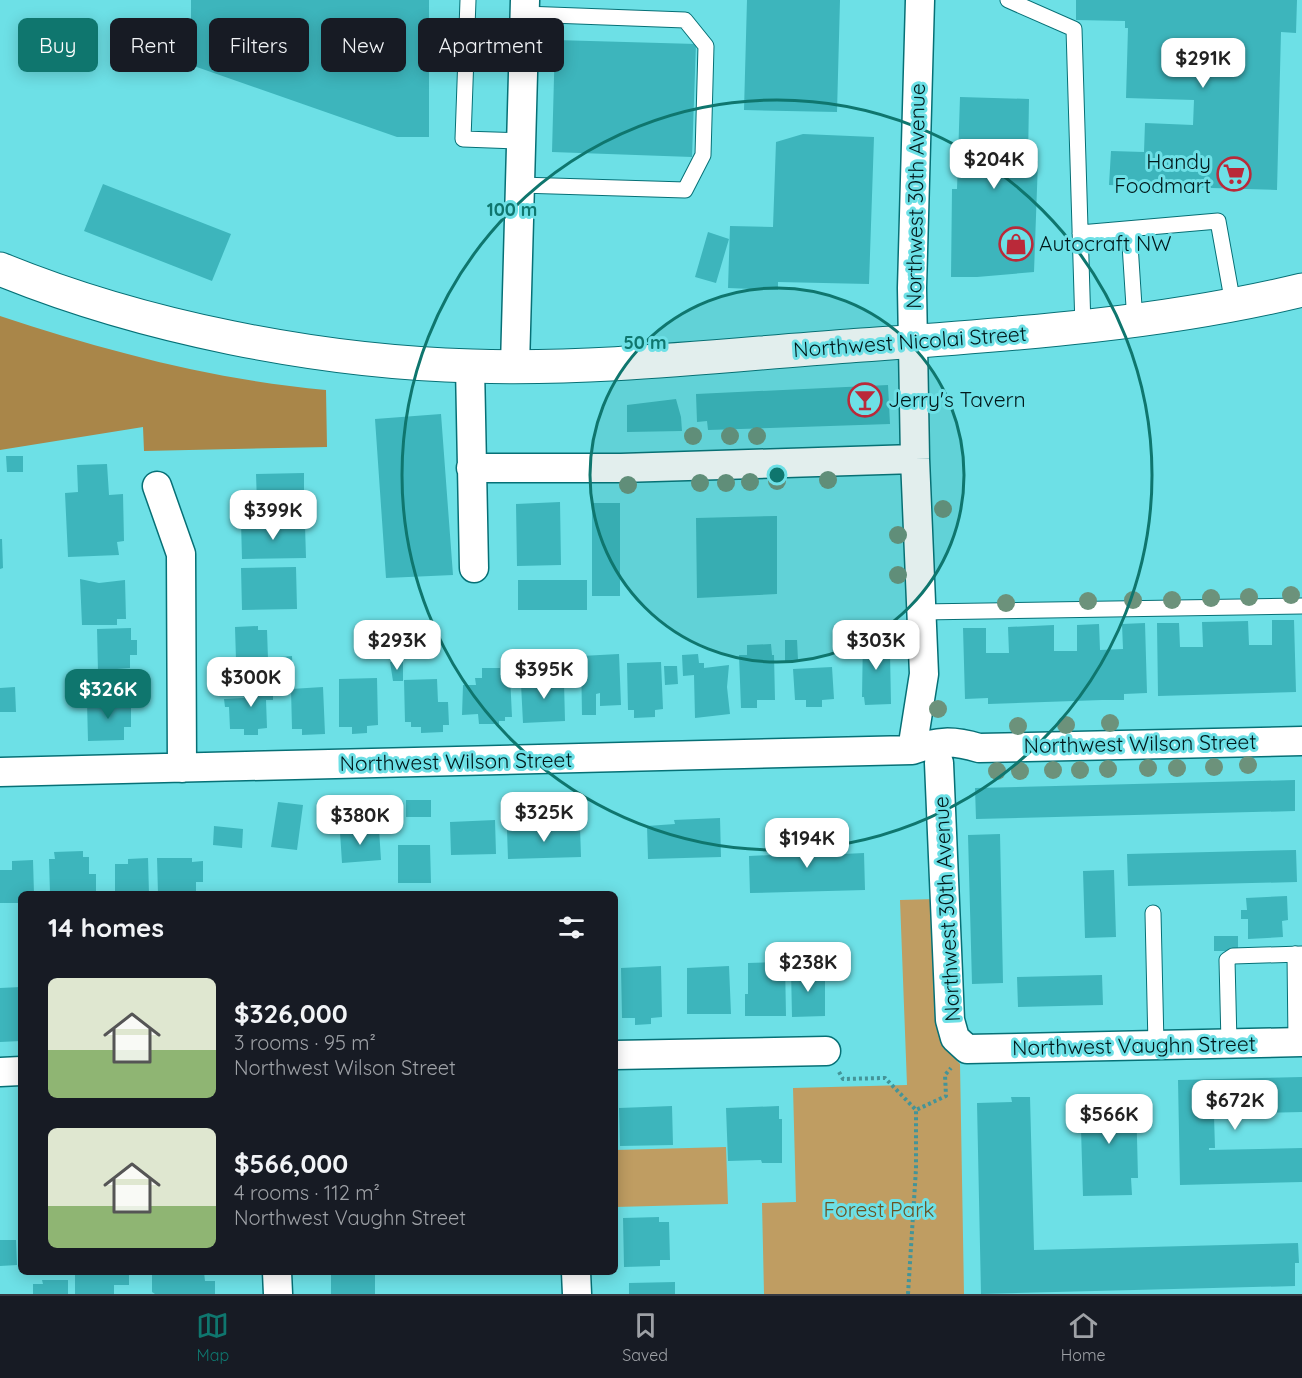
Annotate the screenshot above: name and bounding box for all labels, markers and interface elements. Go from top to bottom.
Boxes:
chip: Buy [18,18,98,72]
chip: Rent [110,18,197,72]
chip: Filters [209,18,309,72]
chip: New [321,18,406,72]
chip: Apartment [418,18,564,72]
pin: $291K [1161,38,1245,89]
text: $291K [1175,45,1231,70]
street label: Northwest 30th Avenue [900,83,930,309]
pin: $204K [952,139,1036,190]
text: $204K [964,146,1024,171]
place label: Handy Foodmart [1114,148,1211,198]
supermarket icon: Handy Foodmart [1216,156,1252,192]
text: 100 m [487,198,537,221]
shop icon: Autocraft NW [998,226,1034,262]
place label: Autocraft NW [1039,230,1172,256]
street label: Northwest Nicolai Street [792,320,1028,362]
text: 50 m [623,331,667,354]
bar icon: Jerry's Tavern [847,382,883,418]
place label: Jerry's Tavern [888,386,1026,412]
centre of rings [767,465,787,485]
pin: $399K [231,490,315,541]
text: $399K [244,497,302,522]
pin: $293K [355,620,439,671]
pin: $303K [834,620,918,671]
text: $293K [368,627,426,652]
text: $303K [847,627,905,652]
pin: $395K [502,649,586,700]
text: $395K [515,656,573,681]
pin: $300K [209,657,293,708]
text: $300K [221,664,281,689]
pin: $326K [66,669,150,720]
text: $326K [79,676,137,701]
street label: Northwest Wilson Street [1023,728,1257,758]
street label: Northwest Wilson Street [339,746,573,776]
pin: $325K [502,792,586,843]
pin: $380K [318,795,402,846]
street label: Northwest 30th Avenue [927,796,965,1022]
text: $325K [515,799,573,824]
text: $380K [330,802,390,827]
pin: $194K [765,818,849,869]
text: $194K [779,825,835,850]
text: 14 homes [48,911,164,944]
icon: filters [555,911,588,944]
pin: $238K [766,942,850,993]
text: $238K [779,949,837,974]
text: $326,000 [234,997,348,1030]
icon: home [96,1002,168,1074]
text: 3 rooms · 95 m² [234,1030,376,1055]
street label: Northwest Vaughn Street [1012,1030,1256,1060]
text: Northwest Wilson Street [234,1055,456,1080]
pin: $672K [1193,1080,1277,1131]
text: $672K [1206,1087,1264,1112]
pin: $566K [1067,1094,1151,1145]
text: $566K [1080,1101,1138,1126]
text: $566,000 [234,1147,348,1180]
icon: home [96,1152,168,1224]
text: 4 rooms · 112 m² [234,1180,380,1205]
park label: Forest Park [824,1196,934,1222]
text: Northwest Vaughn Street [234,1205,466,1230]
tab: Map [196,1309,229,1365]
tab: Saved [622,1309,668,1365]
tab: Home [1061,1309,1106,1365]

